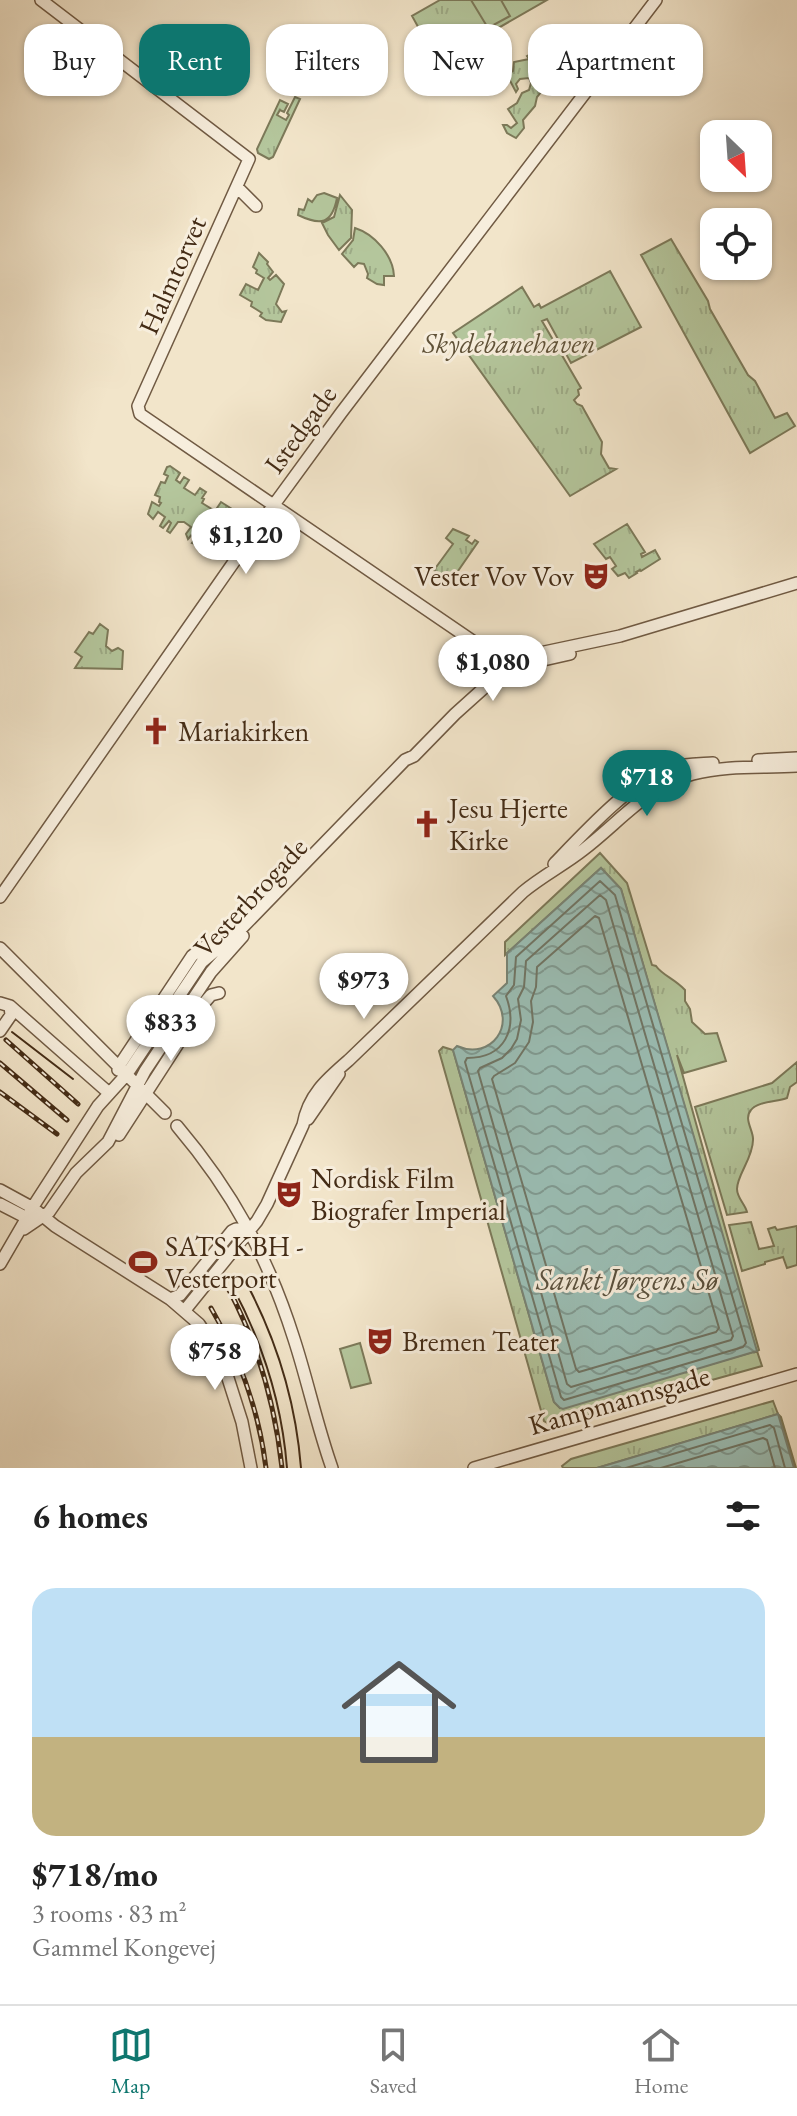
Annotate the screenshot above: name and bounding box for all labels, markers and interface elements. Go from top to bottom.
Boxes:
chip: Buy [24,24,123,96]
chip: Rent [139,24,250,96]
chip: Filters [266,24,388,96]
chip: New [404,24,512,96]
chip: Apartment [528,24,703,96]
north arrow [700,120,772,192]
map controls [700,120,772,280]
button: locate [700,208,772,280]
street label: Halmtorvet [130,210,214,340]
park label: Skydebanehaven [421,325,596,361]
street label: Istedgade [256,378,344,480]
pin: $1,120 [181,508,311,576]
text: $1,120 [209,517,283,551]
place label: Vester Vov Vov [414,558,575,594]
theatre icon: Vester Vov Vov [581,561,611,591]
pin: $1,080 [428,635,558,703]
text: $1,080 [456,644,530,678]
place label: Mariakirken [178,713,310,749]
church icon: Mariakirken [141,716,171,746]
pin: $718 [600,750,694,818]
text: $718 [620,759,674,793]
place label: Jesu Hjerte Kirke [447,790,568,858]
church icon: Jesu Hjerte Kirke [412,809,442,839]
street label: Vesterbrogade [185,829,315,965]
pin: $973 [317,953,411,1021]
text: $973 [337,962,391,996]
pin: $833 [124,995,218,1063]
text: $833 [144,1004,198,1038]
place label: Nordisk Film Biografer Imperial [311,1160,506,1228]
theatre icon: Nordisk Film Biografer Imperial [274,1179,304,1209]
place label: SATS KBH - Vesterport [165,1228,304,1296]
sports icon: SATS KBH - Vesterport [128,1247,158,1277]
water label: Sankt Jørgens Sø [535,1260,719,1299]
place label: Bremen Teater [402,1323,559,1359]
pin: $758 [168,1324,262,1392]
theatre icon: Bremen Teater [365,1326,395,1356]
text: $758 [188,1333,242,1367]
street label: Kampmannsgade [524,1357,714,1443]
text: 6 homes [32,1494,148,1538]
icon: filters [721,1494,765,1538]
icon: home [327,1640,471,1784]
text: $718/mo [32,1852,158,1896]
text: 3 rooms · 83 m² [32,1896,187,1930]
text: Gammel Kongevej [32,1930,216,1964]
tab: Map [109,2023,153,2100]
tab: Saved [370,2023,417,2100]
tab: Home [634,2023,688,2100]

